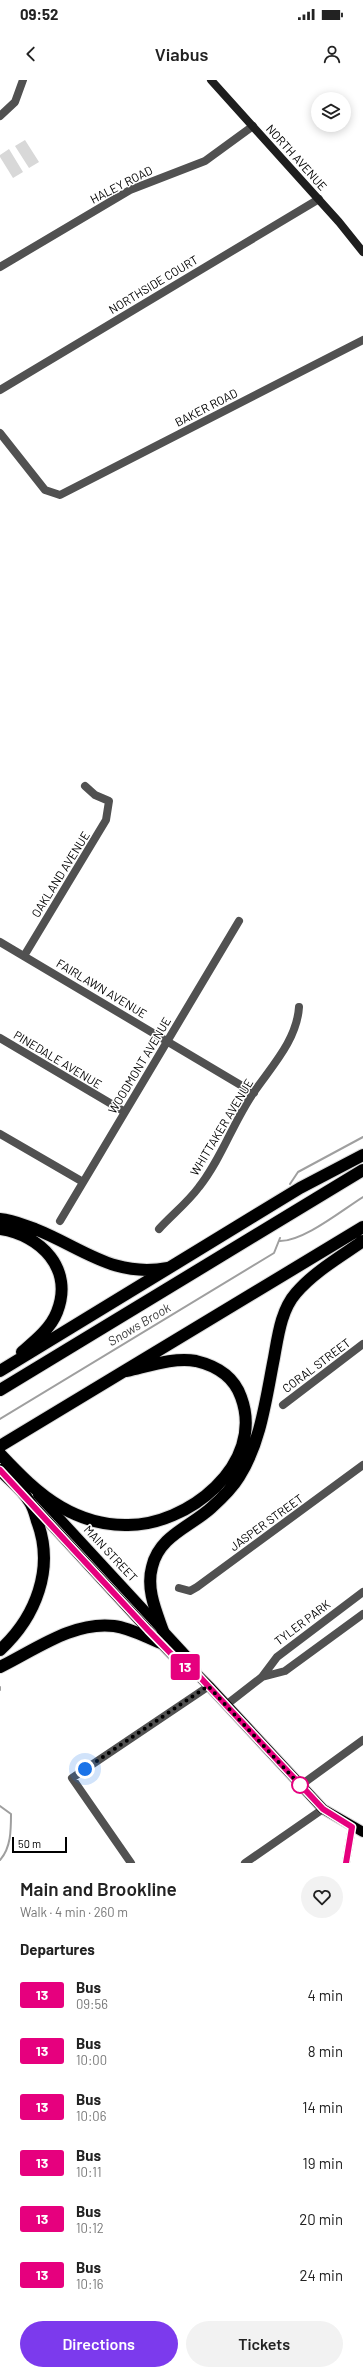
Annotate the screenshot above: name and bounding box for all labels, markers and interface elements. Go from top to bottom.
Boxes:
text: 09:52 [20,5,58,23]
icon: back [20,43,42,65]
text: Viabus [155,43,208,65]
icon: person [321,43,343,65]
map controls [311,92,351,132]
button: layers [311,92,351,132]
street label: NORTH AVENUE [264,121,330,193]
street label: HALEY ROAD [88,162,154,206]
street label: NORTHSIDE COURT [106,252,200,316]
street label: BAKER ROAD [172,385,240,429]
street label: OAKLAND AVENUE [28,829,92,919]
street label: FAIRLAWN AVENUE [54,956,150,1020]
street label: WOODMONT AVENUE [105,1014,173,1116]
street label: PINEDALE AVENUE [11,1027,105,1091]
street label: WHITTAKER AVENUE [187,1076,255,1178]
water label: Snows Brook [105,1299,174,1349]
street label: CORAL STREET [279,1335,353,1395]
street label: JASPER STREET [227,1491,305,1553]
street label: MAIN STREET [81,1522,141,1584]
street label: TYLER PARK [271,1596,333,1648]
line badge: 13 [167,1654,203,1680]
text: 13 [179,1658,191,1675]
your location [75,1759,95,1779]
unlabelled marker [291,1776,309,1794]
scale bar [12,1835,67,1854]
text: 50 m [18,1837,41,1850]
button: heart [301,1876,343,1918]
text: Main and Brookline [20,1877,177,1900]
text: Walk · 4 min · 260 m [20,1904,128,1920]
text: Departures [20,1940,95,1958]
text: Bus [76,1978,101,1996]
text: 13 [36,1986,48,2003]
text: 4 min [307,1986,343,2004]
text: 09:56 [76,1996,108,2012]
text: Bus [76,2034,101,2052]
text: 13 [36,2042,48,2059]
text: 8 min [308,2042,343,2060]
text: 10:00 [76,2052,107,2068]
text: Bus [76,2090,101,2108]
text: 13 [36,2098,48,2115]
text: 14 min [302,2098,343,2116]
text: 10:06 [76,2108,106,2124]
text: Bus [76,2146,101,2164]
text: 13 [36,2154,48,2171]
text: 19 min [303,2154,343,2172]
text: 10:11 [76,2164,101,2180]
text: Bus [76,2202,101,2220]
text: 13 [36,2210,48,2227]
text: 20 min [299,2210,343,2228]
text: 10:12 [76,2220,104,2236]
text: Bus [76,2258,101,2276]
text: 13 [36,2266,48,2283]
text: 24 min [299,2266,343,2284]
text: 10:16 [76,2276,104,2292]
button: Directions [20,2321,178,2367]
button: Tickets [186,2321,343,2367]

